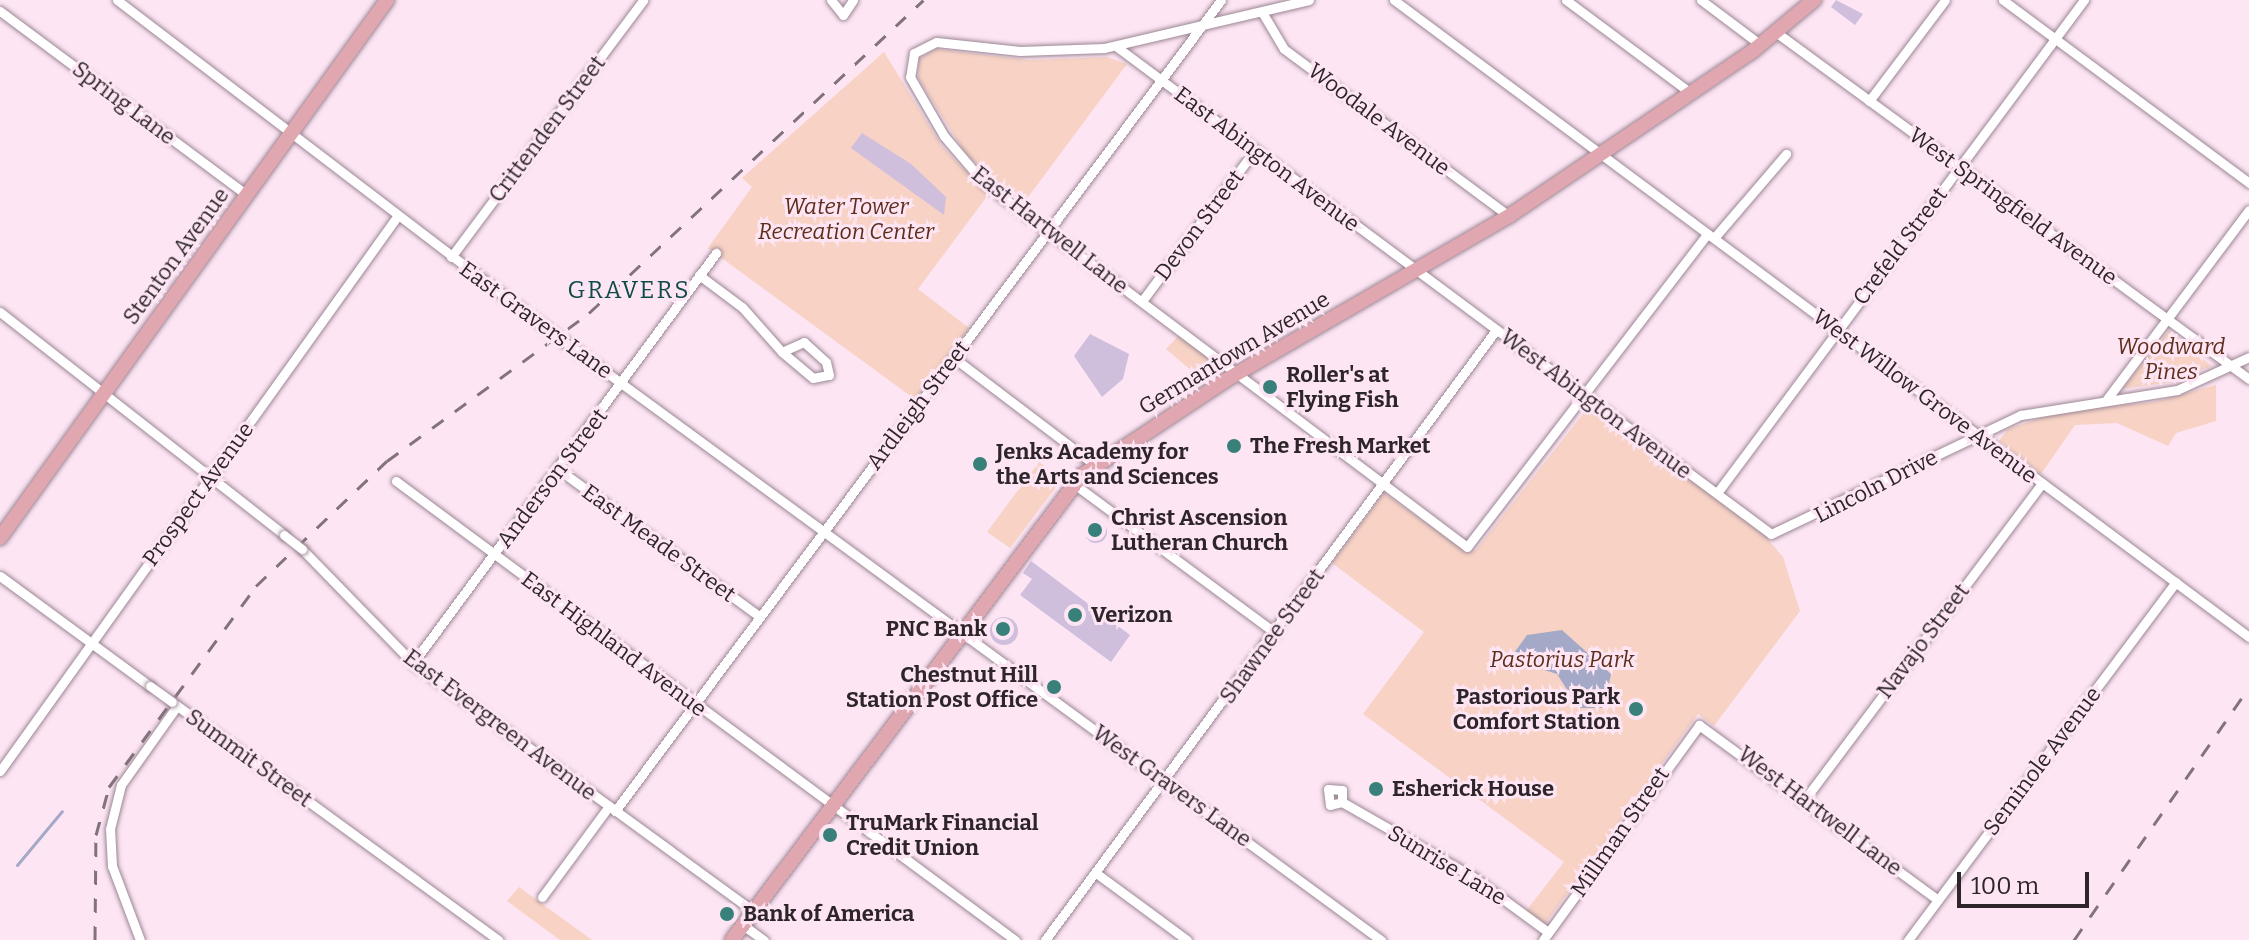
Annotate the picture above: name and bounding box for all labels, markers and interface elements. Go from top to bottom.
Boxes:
street label: Crittenden Street [483,51,611,207]
street label: Spring Lane [67,56,181,150]
street label: Woodale Avenue [1303,57,1455,181]
street label: East Abington Avenue [1169,81,1365,237]
street label: West Springfield Avenue [1904,122,2122,290]
street label: East Hartwell Lane [967,161,1133,299]
street label: Devon Street [1149,165,1249,285]
street label: Stenton Avenue [118,182,234,330]
street label: Crefeld Street [1847,182,1953,310]
park label: Water Tower Recreation Center [758,193,934,244]
street label: East Gravers Lane [454,256,618,384]
district label: GRAVERS [567,277,691,305]
street label: Germantown Avenue [1134,286,1334,420]
street label: West Willow Grove Avenue [1808,303,2042,489]
street label: West Abington Avenue [1495,323,1697,485]
park label: Woodward Pines [2117,333,2225,384]
street label: Ardleigh Street [861,335,975,475]
place label: Roller's at Flying Fish [1286,361,1399,412]
marker: Roller's at Flying Fish [1261,378,1279,396]
street label: Anderson Street [491,403,613,553]
street label: Prospect Avenue [137,417,259,571]
place label: The Fresh Market [1250,433,1431,459]
marker: The Fresh Market [1225,437,1243,455]
place label: Jenks Academy for the Arts and Sciences [996,438,1219,490]
street label: Lincoln Drive [1810,444,1942,528]
marker: Jenks Academy for the Arts and Sciences [971,455,989,473]
street label: East Meade Street [577,479,741,607]
place label: Christ Ascension Lutheran Church [1111,504,1288,556]
marker: Christ Ascension Lutheran Church [1086,521,1104,539]
street label: Shawnee Street [1214,563,1330,709]
street label: East Highland Avenue [516,566,712,722]
street label: Navajo Street [1871,578,1975,704]
place label: Verizon [1091,602,1172,628]
marker: Verizon [1066,606,1084,624]
place label: PNC Bank [886,616,987,642]
marker: PNC Bank [994,620,1012,638]
street label: East Evergreen Avenue [398,644,602,806]
park label: Pastorius Park [1490,647,1634,673]
place label: Chestnut Hill Station Post Office [846,661,1038,712]
marker: Chestnut Hill Station Post Office [1045,678,1063,696]
street label: Seminole Avenue [1978,682,2106,840]
place label: Pastorious Park Comfort Station [1453,683,1620,734]
marker: Pastorious Park Comfort Station [1627,700,1645,718]
street label: Summit Street [181,703,317,813]
street label: West Gravers Lane [1087,719,1257,853]
street label: West Hartwell Lane [1733,741,1907,881]
street label: Millman Street [1566,762,1674,902]
place label: Esherick House [1392,776,1554,802]
marker: Esherick House [1367,780,1385,798]
place label: TruMark Financial Credit Union [846,809,1039,860]
street label: Sunrise Lane [1383,819,1511,911]
marker: TruMark Financial Credit Union [821,826,839,844]
scale bar [1961,856,2093,906]
text: 100 m [1971,872,2039,900]
place label: Bank of America [743,901,914,927]
marker: Bank of America [718,905,736,923]

